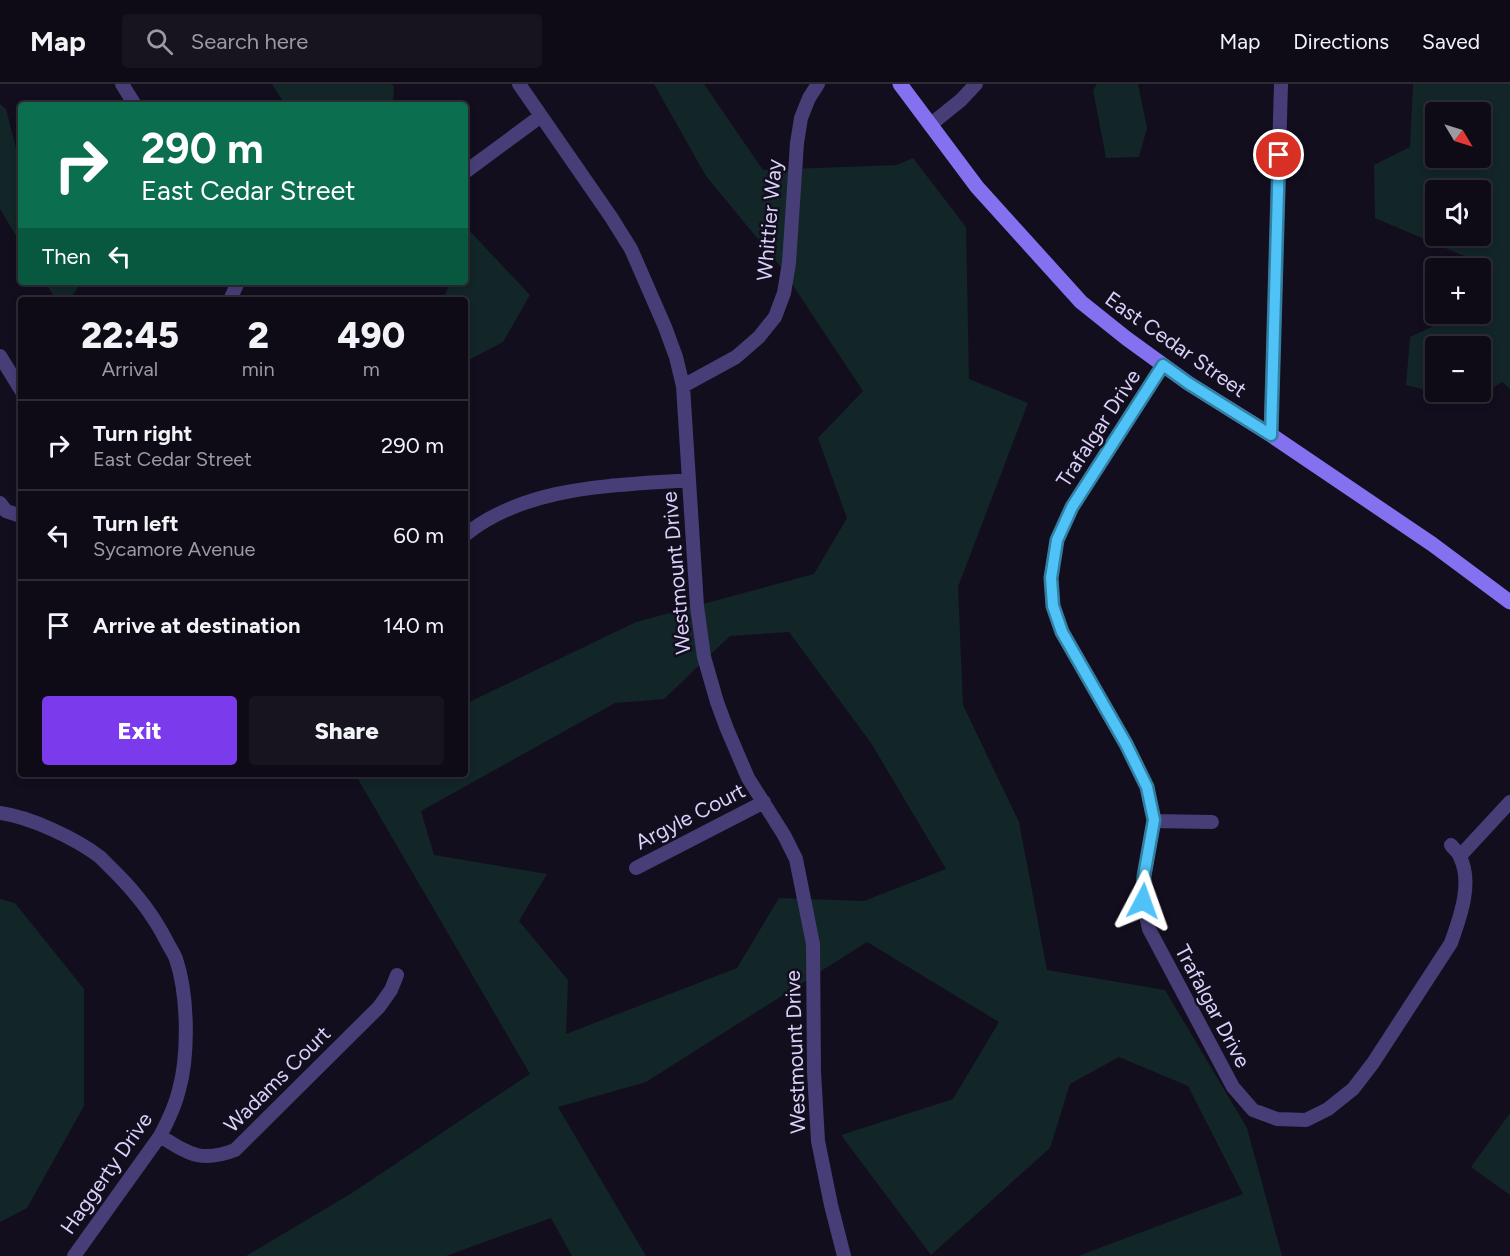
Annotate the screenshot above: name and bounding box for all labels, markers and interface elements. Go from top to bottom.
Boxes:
search box [122,14,542,68]
text: Map [30,24,86,58]
icon: search [143,25,176,58]
text: Search here [191,28,308,55]
text: Map [1219,29,1260,54]
text: Directions [1293,29,1389,54]
text: Saved [1422,29,1480,54]
north arrow [1425,102,1491,168]
map controls [1425,102,1491,402]
text: 290 m [141,123,264,174]
icon: right [42,126,120,204]
pin [1253,129,1304,180]
icon: arrive [1262,138,1295,171]
street label: Whittier Way [751,158,787,282]
text: East Cedar Street [141,174,355,207]
button: sound [1425,180,1491,246]
icon: left [103,240,136,273]
text: Then [42,243,91,270]
button: + [1425,258,1491,324]
street label: East Cedar Street [1101,286,1252,402]
text: 22:45 [81,314,179,357]
text: 2 [248,314,269,357]
text: 490 [338,314,405,357]
button: − [1425,336,1491,402]
text: Arrival [102,357,158,381]
text: min [242,357,275,381]
text: m [363,357,380,381]
street label: Trafalgar Drive [1051,364,1145,492]
text: Turn right [93,420,192,447]
icon: right [42,429,75,462]
text: 290 m [381,432,444,459]
text: East Cedar Street [93,447,252,471]
street label: Westmount Drive [656,490,696,656]
text: Turn left [93,510,179,537]
icon: left [42,519,75,552]
text: 60 m [393,522,444,549]
text: Sycamore Avenue [93,537,255,561]
icon: arrive [42,609,75,642]
text: Arrive at destination [93,612,301,639]
text: 140 m [383,612,444,639]
button: Exit [42,696,237,765]
button: Share [249,696,444,765]
street label: Argyle Court [631,778,749,854]
position arrow [1111,869,1175,933]
street label: Trafalgar Drive [1170,940,1256,1072]
street label: Westmount Drive [780,970,810,1134]
street label: Wadams Court [219,1021,335,1137]
street label: Haggerty Drive [55,1107,157,1239]

